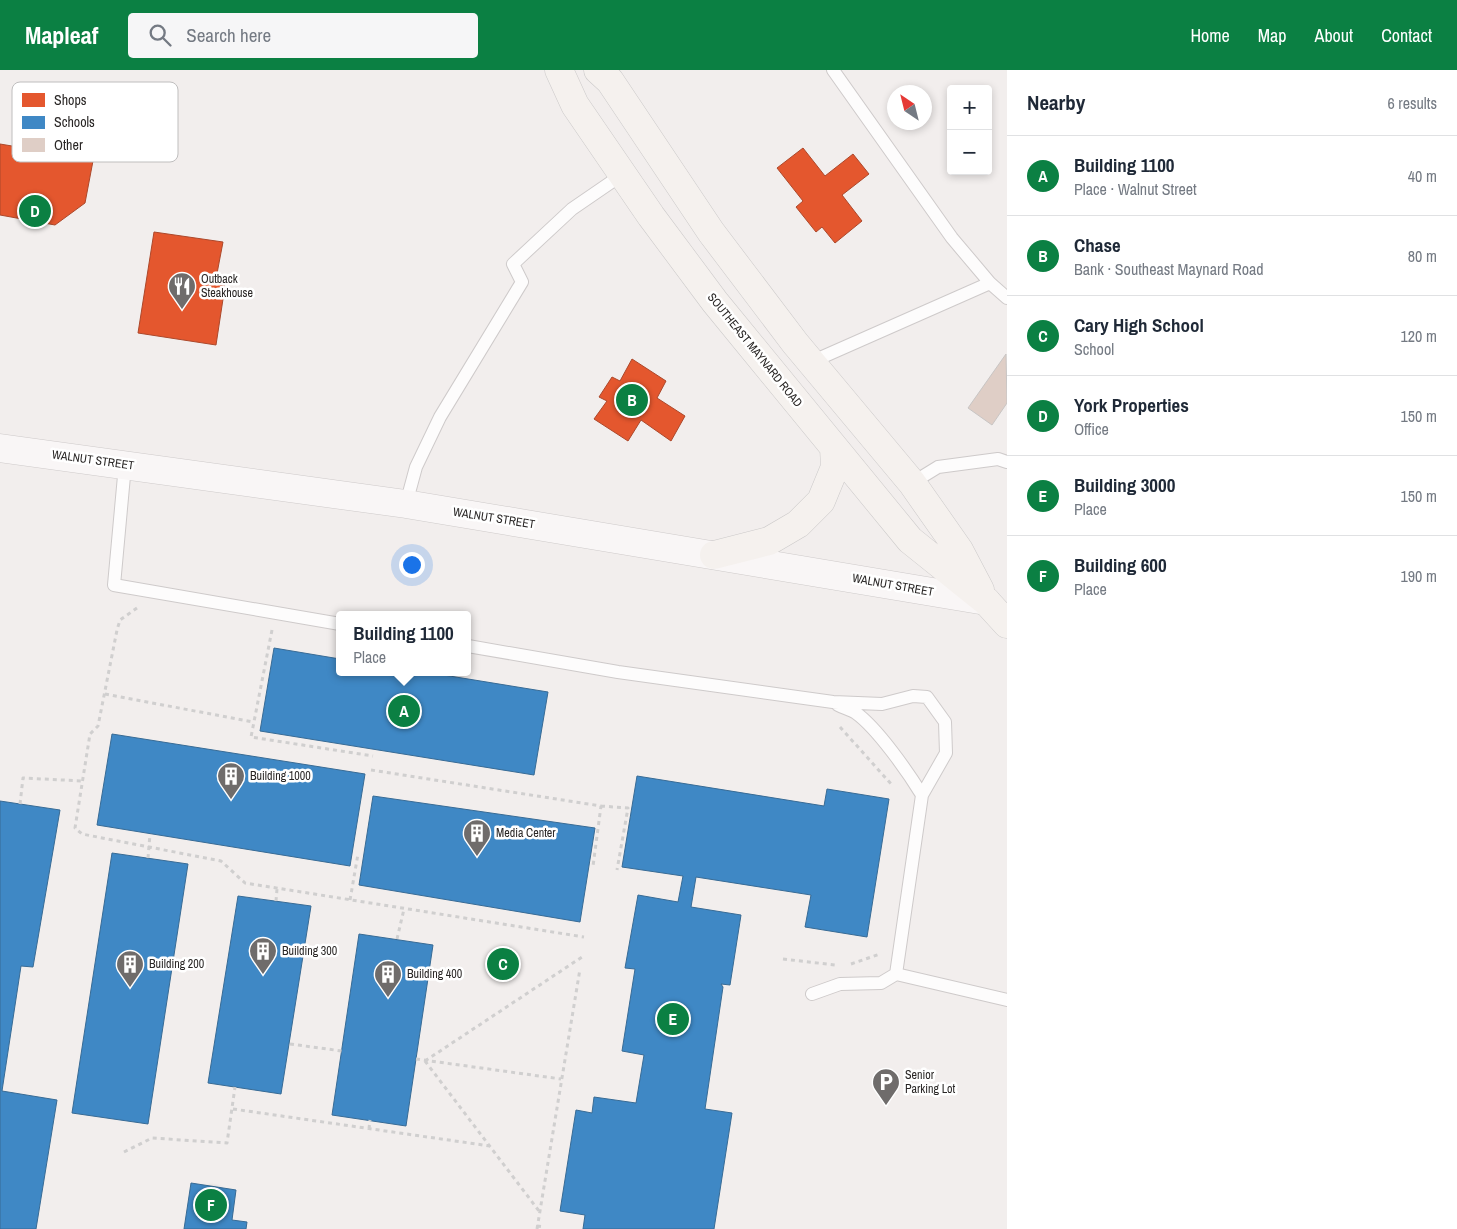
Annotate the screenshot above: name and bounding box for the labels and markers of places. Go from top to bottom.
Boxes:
pin: D [19,192,51,230]
restaurant icon: Outback Steakhouse [167,271,197,310]
place label: Outback Steakhouse [201,271,253,301]
pin: B [616,381,648,419]
pin: A [388,692,420,730]
building icon: Building 1000 [216,761,246,800]
place label: Building 1000 [250,768,311,784]
building icon: Media Center [462,818,492,857]
place label: Media Center [496,825,556,841]
building icon: Building 300 [248,936,278,975]
place label: Building 300 [282,943,337,959]
pin: C [487,945,519,983]
building icon: Building 200 [115,949,145,988]
place label: Building 200 [149,956,204,972]
building icon: Building 400 [373,959,403,998]
place label: Building 400 [407,966,462,982]
pin: E [657,1000,689,1038]
parking icon: Senior Parking Lot [871,1067,901,1106]
place label: Senior Parking Lot [905,1067,956,1097]
pin: F [195,1186,227,1224]

